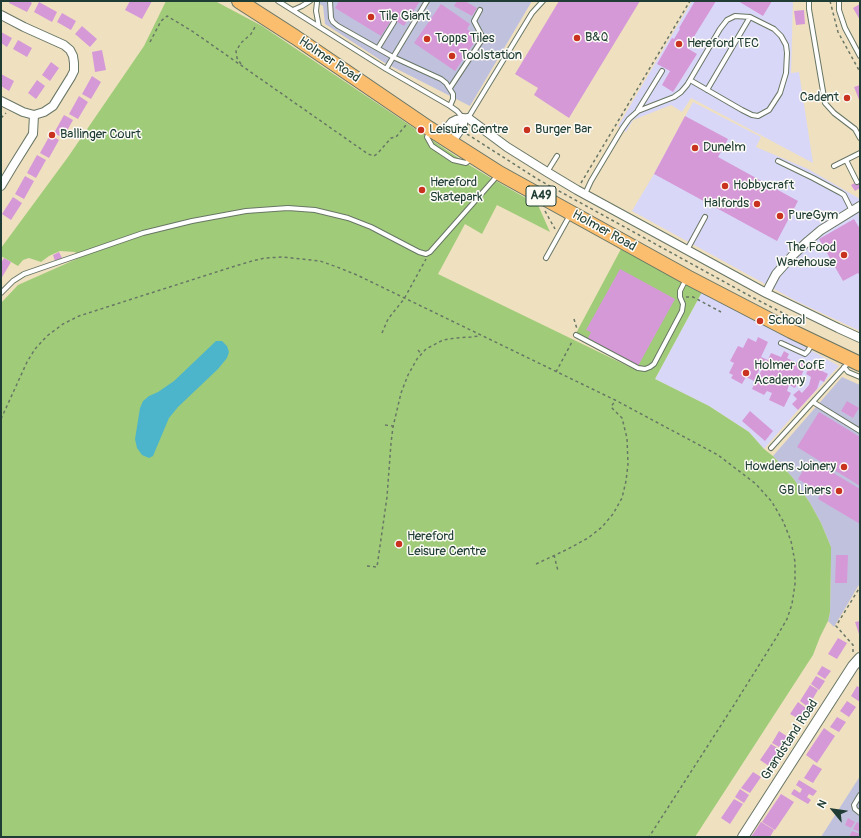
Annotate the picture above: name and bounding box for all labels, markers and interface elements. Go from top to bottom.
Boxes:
place label: Tile Giant [379,9,430,25]
marker: Tile Giant [366,12,376,22]
place label: B&Q [585,30,608,46]
place label: Topps Tiles [435,31,494,47]
marker: B&Q [572,33,582,43]
street label: Holmer Road [295,34,363,86]
marker: Topps Tiles [422,34,432,44]
place label: Hereford TEC [687,36,759,52]
marker: Hereford TEC [674,39,684,49]
place label: Toolstation [460,48,522,64]
marker: Toolstation [447,51,457,61]
place label: Cadent [800,90,839,106]
marker: Cadent [842,93,852,103]
place label: Leisure Centre [429,122,508,138]
place label: Burger Bar [535,122,592,138]
marker: Leisure Centre [416,125,426,135]
marker: Burger Bar [522,125,532,135]
place label: Ballinger Court [60,127,141,143]
marker: Ballinger Court [47,130,57,140]
place label: Dunelm [703,140,746,156]
marker: Dunelm [690,143,700,153]
place label: Hereford Skatepark [430,175,483,206]
place label: Hobbycraft [733,178,794,194]
marker: Hobbycraft [720,181,730,191]
marker: Hereford Skatepark [417,185,427,195]
road number: A49 [526,186,556,206]
place label: Halfords [704,196,749,212]
marker: Halfords [752,199,762,209]
street label: Holmer Road [569,207,639,255]
place label: PureGym [788,208,838,224]
marker: PureGym [775,211,785,221]
place label: The Food Warehouse [776,240,836,271]
marker: The Food Warehouse [839,250,849,260]
place label: School [768,313,805,329]
marker: School [755,316,765,326]
place label: Holmer CofE Academy [754,358,825,389]
marker: Holmer CofE Academy [741,368,751,378]
place label: Howdens Joinery [744,459,836,475]
marker: Howdens Joinery [839,462,849,472]
place label: GB Liners [778,483,831,499]
marker: GB Liners [834,486,844,496]
place label: Hereford Leisure Centre [407,529,486,560]
marker: Hereford Leisure Centre [394,539,404,549]
street label: Grandstand Road [758,697,822,783]
north arrow [813,790,853,830]
text: N [815,798,830,810]

